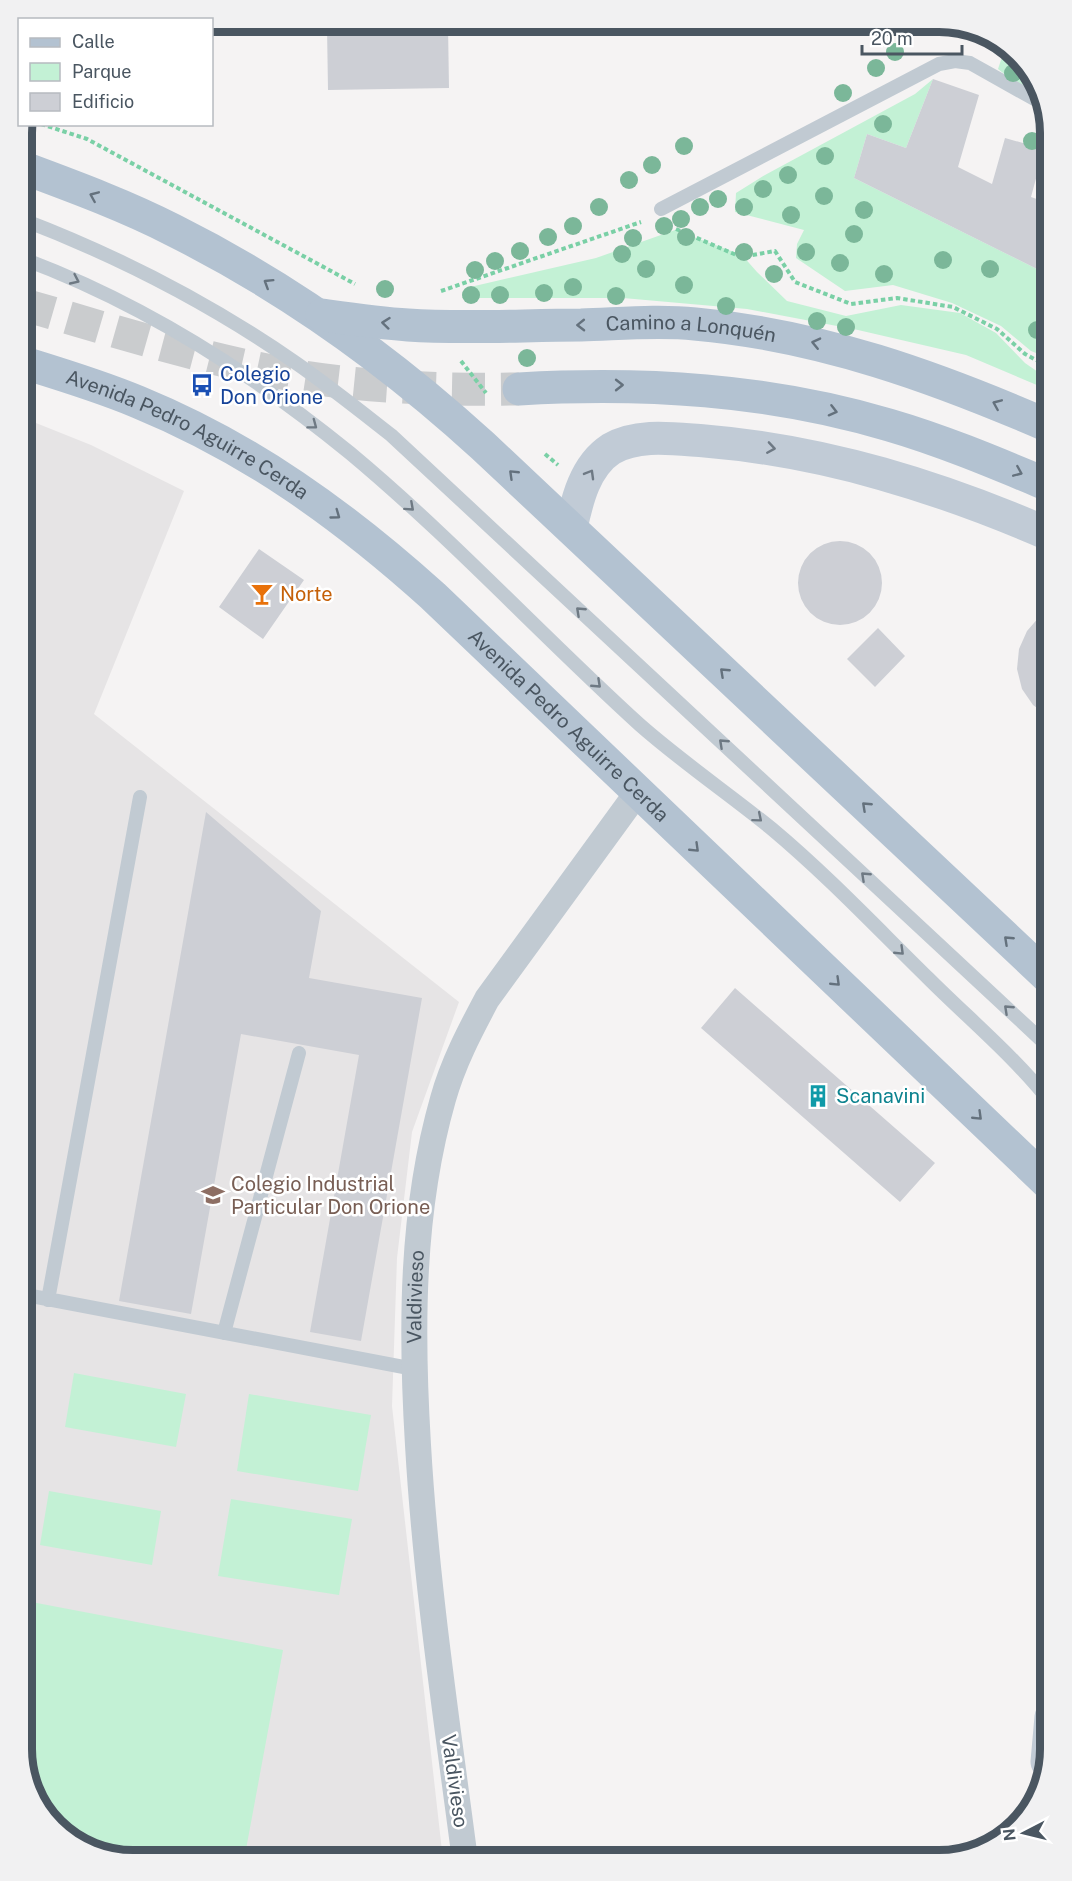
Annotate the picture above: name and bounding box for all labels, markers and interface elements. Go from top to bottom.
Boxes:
legend [18,18,213,126]
scale bar [862,18,962,56]
text: 20 m [871,28,913,49]
text: Calle [72,31,115,52]
text: Parque [72,61,132,82]
text: Edificio [72,91,134,112]
one-way arrow [90,191,101,203]
one-way arrow [69,273,80,285]
one-way arrow [264,279,275,290]
street label: Camino a Lonquén [605,310,778,347]
one-way arrow [381,317,391,330]
one-way arrow [576,318,585,331]
one-way arrow [811,337,821,350]
place label: Colegio Don Orione [220,362,323,409]
street label: Avenida Pedro Aguirre Cerda [63,365,313,504]
bus stop icon: Colegio Don Orione [189,372,215,398]
one-way arrow [614,379,623,391]
one-way arrow [993,399,1004,411]
one-way arrow [828,403,838,416]
one-way arrow [306,418,317,429]
one-way arrow [767,442,776,454]
one-way arrow [1011,465,1022,477]
one-way arrow [509,470,519,481]
one-way arrow [583,470,594,480]
one-way arrow [403,500,414,511]
one-way arrow [330,508,341,519]
bar icon: Norte [249,581,275,607]
place label: Norte [280,582,333,606]
one-way arrow [576,607,587,618]
street label: Avenida Pedro Aguirre Cerda [463,624,674,827]
one-way arrow [721,669,732,680]
one-way arrow [591,677,601,688]
one-way arrow [719,740,730,751]
one-way arrow [863,802,873,813]
one-way arrow [751,811,762,822]
one-way arrow [687,840,698,851]
one-way arrow [862,872,872,883]
one-way arrow [1005,936,1016,947]
one-way arrow [893,944,904,955]
one-way arrow [830,975,840,986]
one-way arrow [1004,1005,1015,1016]
building icon: Scanavini [805,1083,831,1109]
place label: Scanavini [836,1084,925,1108]
one-way arrow [971,1109,981,1120]
place label: Colegio Industrial Particular Don Orione [231,1172,430,1219]
school or university icon: Colegio Industrial Particular Don Orione [200,1182,226,1208]
street label: Valdivieso [402,1249,429,1344]
street label: Valdivieso [437,1733,473,1829]
north arrow [994,1803,1054,1863]
text: N [999,1827,1020,1842]

